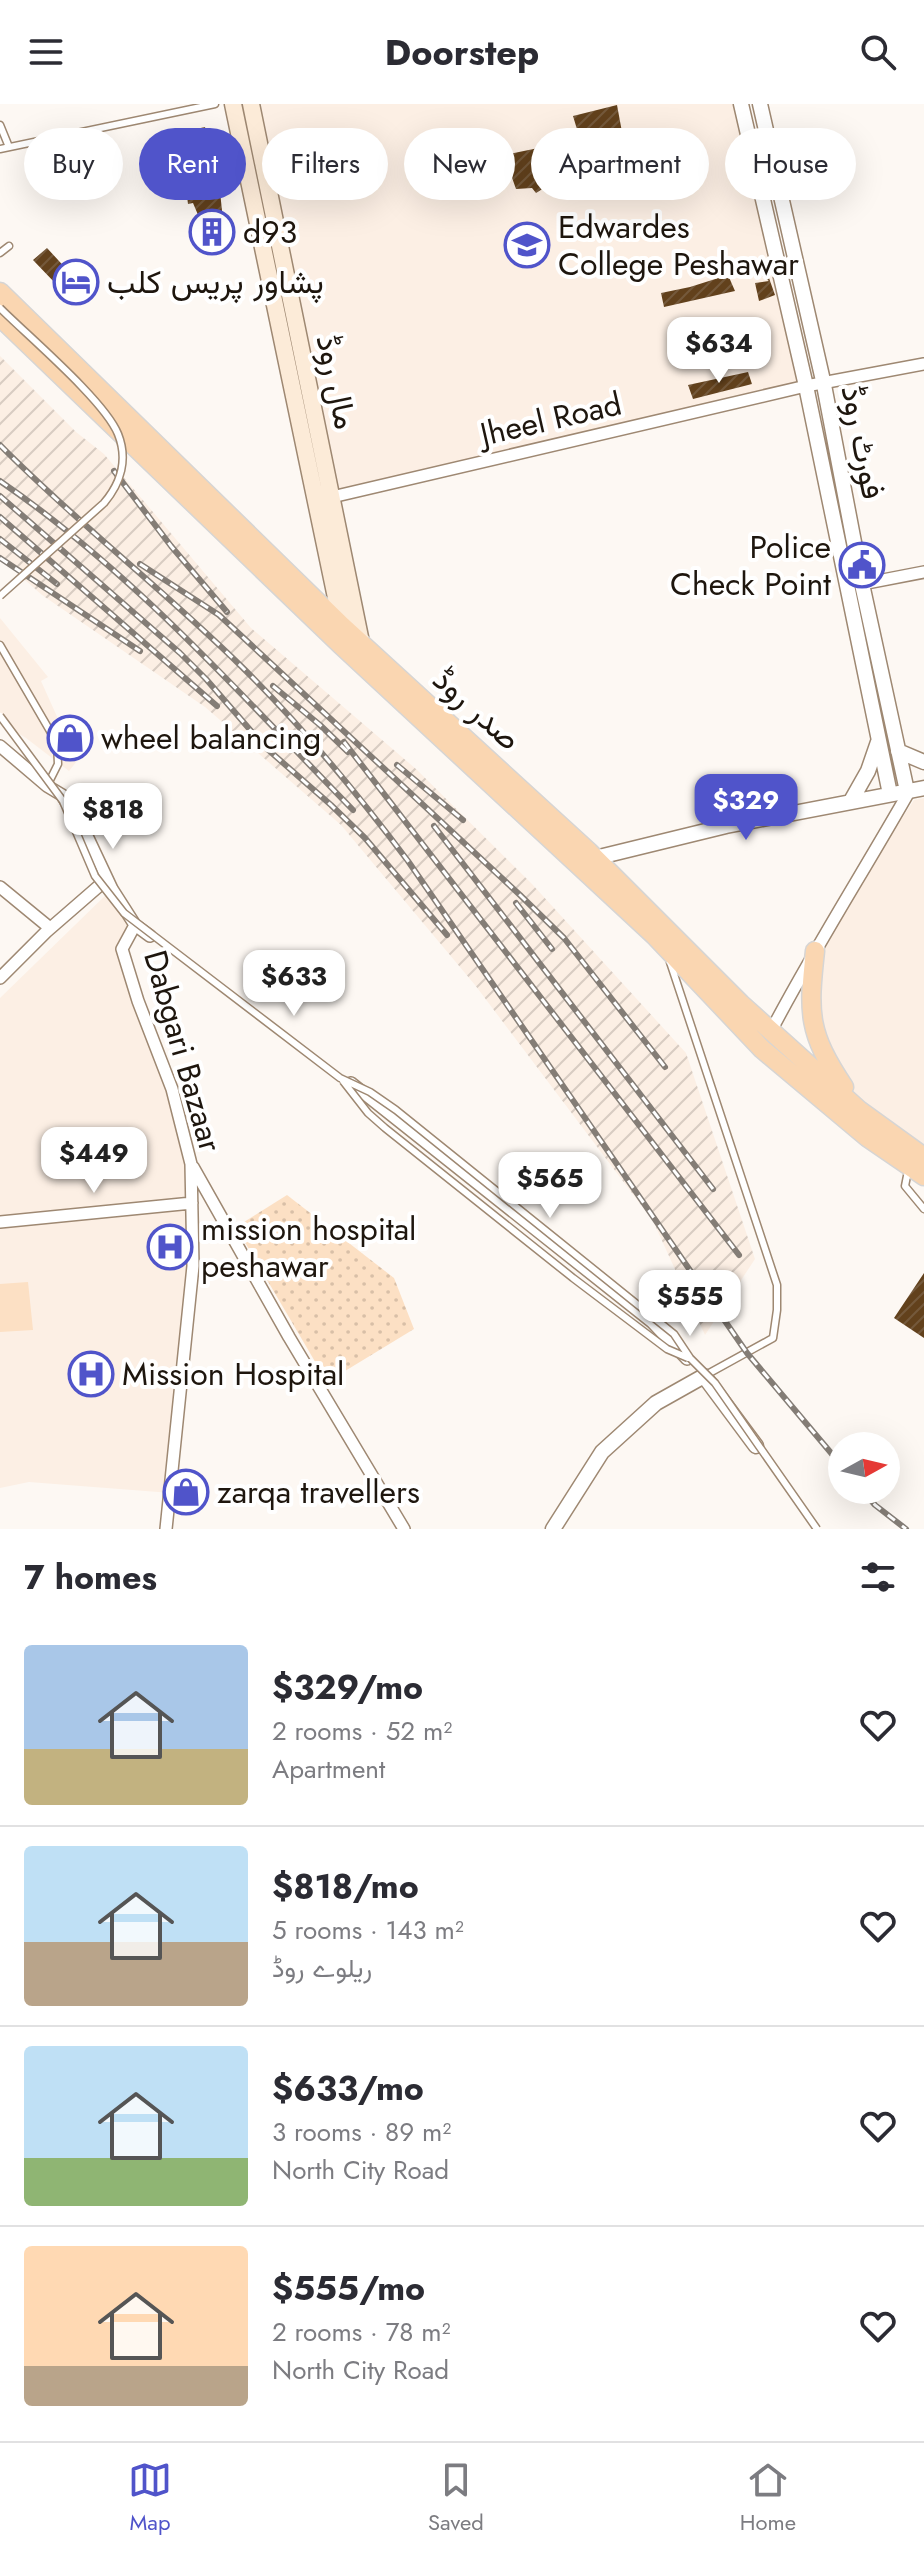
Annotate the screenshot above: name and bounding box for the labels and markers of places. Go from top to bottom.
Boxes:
place label: Edwardes College Peshawar [558,204,799,287]
building icon: d93 [188,208,236,256]
place label: d93 [243,209,297,255]
school or university icon: Edwardes College Peshawar [503,221,551,269]
hotel icon: پشاور پریس کلب [52,258,100,306]
place label: پشاور پریس کلب [107,259,324,305]
pin: $634 [672,317,766,385]
place label: Police Check Point [670,524,831,607]
public building icon: Police Check Point [838,541,886,589]
shop icon: wheel balancing [46,714,94,762]
place label: wheel balancing [101,715,321,761]
pin: $329 [699,774,793,842]
pin: $818 [66,783,160,851]
pin: $633 [247,950,341,1018]
pin: $449 [47,1127,141,1195]
pin: $565 [503,1152,597,1220]
place label: mission hospital peshawar [201,1206,416,1289]
hospital icon: mission hospital peshawar [146,1223,194,1271]
pin: $555 [643,1270,737,1338]
hospital icon: Mission Hospital [67,1350,115,1398]
place label: Mission Hospital [122,1351,344,1397]
shop icon: zarqa travellers [162,1468,210,1516]
place label: zarqa travellers [217,1469,420,1515]

